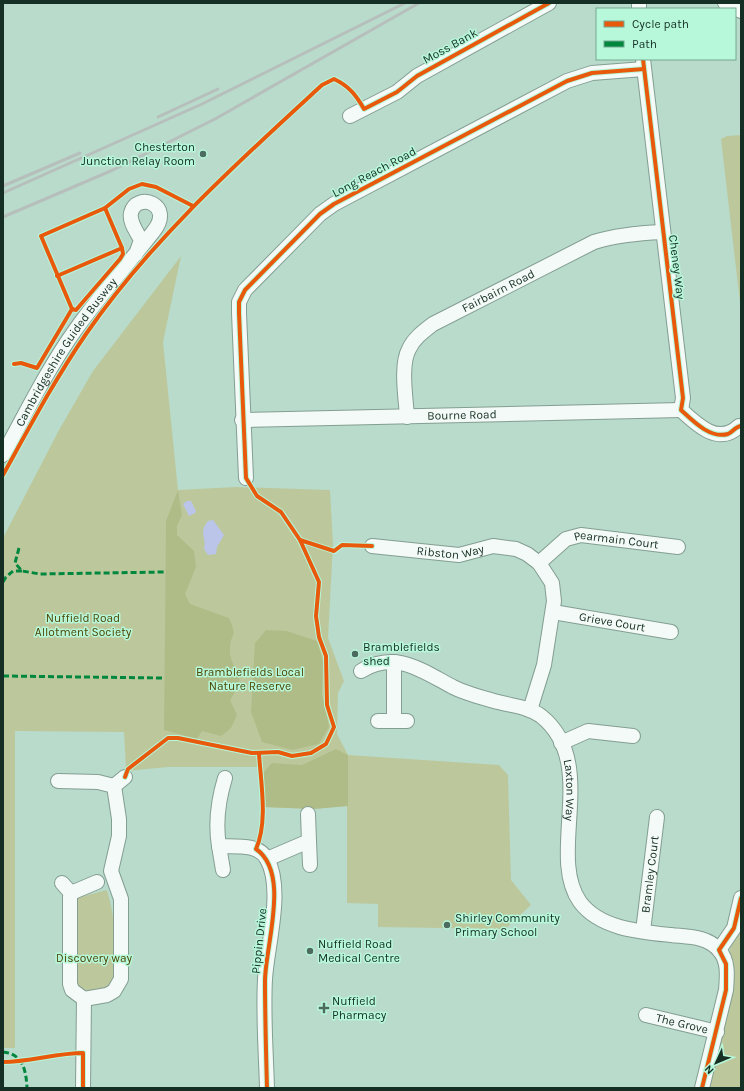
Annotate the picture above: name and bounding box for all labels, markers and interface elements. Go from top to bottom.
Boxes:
legend [596,8,736,60]
text: Cycle path [632,17,689,31]
street label: Moss Bank [420,25,480,67]
text: Path [632,37,657,51]
place label: Chesterton Junction Relay Room [81,140,195,168]
street label: Long Reach Road [330,144,418,200]
marker: Chesterton Junction Relay Room [198,149,208,159]
street label: Cheney Way [666,234,688,301]
street label: Fairbairn Road [459,266,537,315]
street label: Cambridgeshire Guided Busway [13,275,120,429]
street label: Bourne Road [427,407,497,423]
street label: Pearmain Court [572,528,660,552]
street label: Ribston Way [416,542,486,562]
street label: Grieve Court [578,610,647,635]
park label: Nuffield Road Allotment Society [35,611,132,639]
place label: Bramblefields shed [363,640,440,668]
marker: Bramblefields shed [350,649,360,659]
park label: Bramblefields Local Nature Reserve [196,665,304,693]
street label: Laxton Way [561,758,577,822]
street label: Bramley Court [638,835,662,914]
street label: Pippin Drive [249,907,269,975]
place label: Shirley Community Primary School [455,911,560,939]
marker: Shirley Community Primary School [442,920,452,930]
place label: Nuffield Road Medical Centre [318,937,400,965]
marker: Nuffield Road Medical Centre [305,946,315,956]
park label: Discovery way [56,951,133,965]
place label: Nuffield Pharmacy [332,994,387,1022]
marker: Nuffield Pharmacy [319,1003,329,1013]
street label: The Grove [655,1011,709,1037]
north arrow [696,1043,736,1083]
text: N [702,1062,717,1077]

